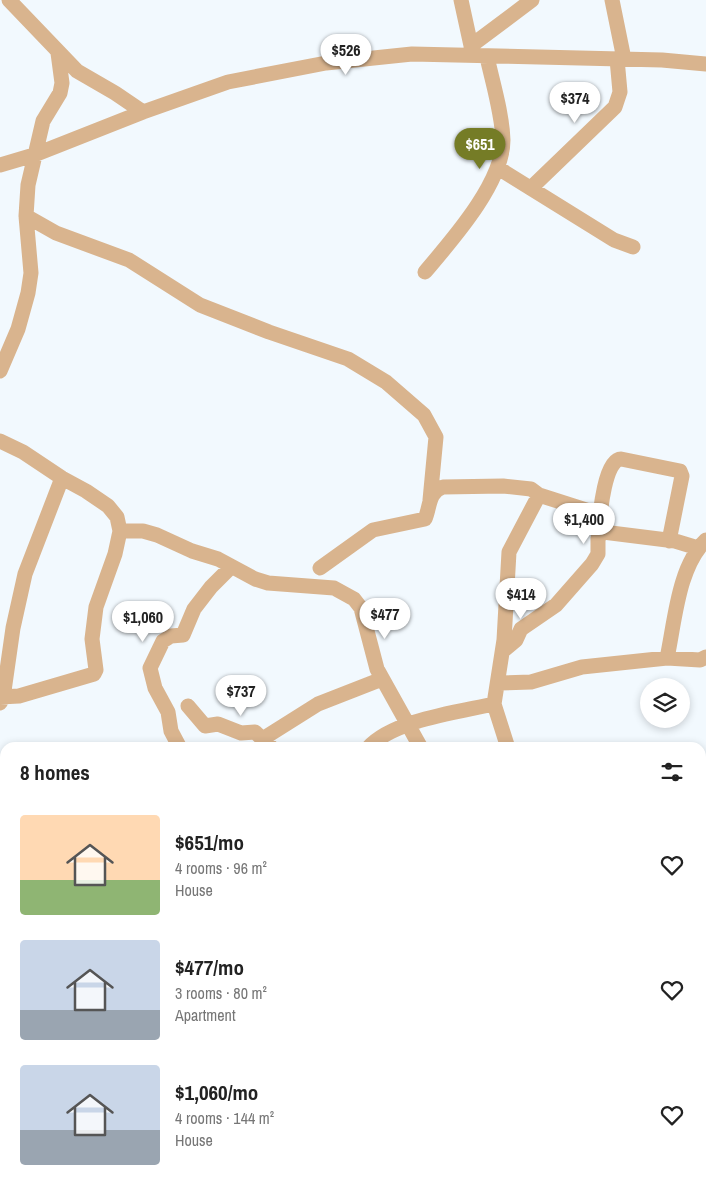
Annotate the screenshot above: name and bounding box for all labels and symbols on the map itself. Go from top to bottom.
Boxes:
pin: $526 [316,34,376,76]
pin: $374 [545,82,605,124]
pin: $651 [450,128,510,170]
pin: $1,400 [543,502,625,545]
pin: $414 [491,578,551,620]
pin: $477 [355,598,415,640]
pin: $1,060 [102,600,184,643]
pin: $737 [211,674,271,717]

